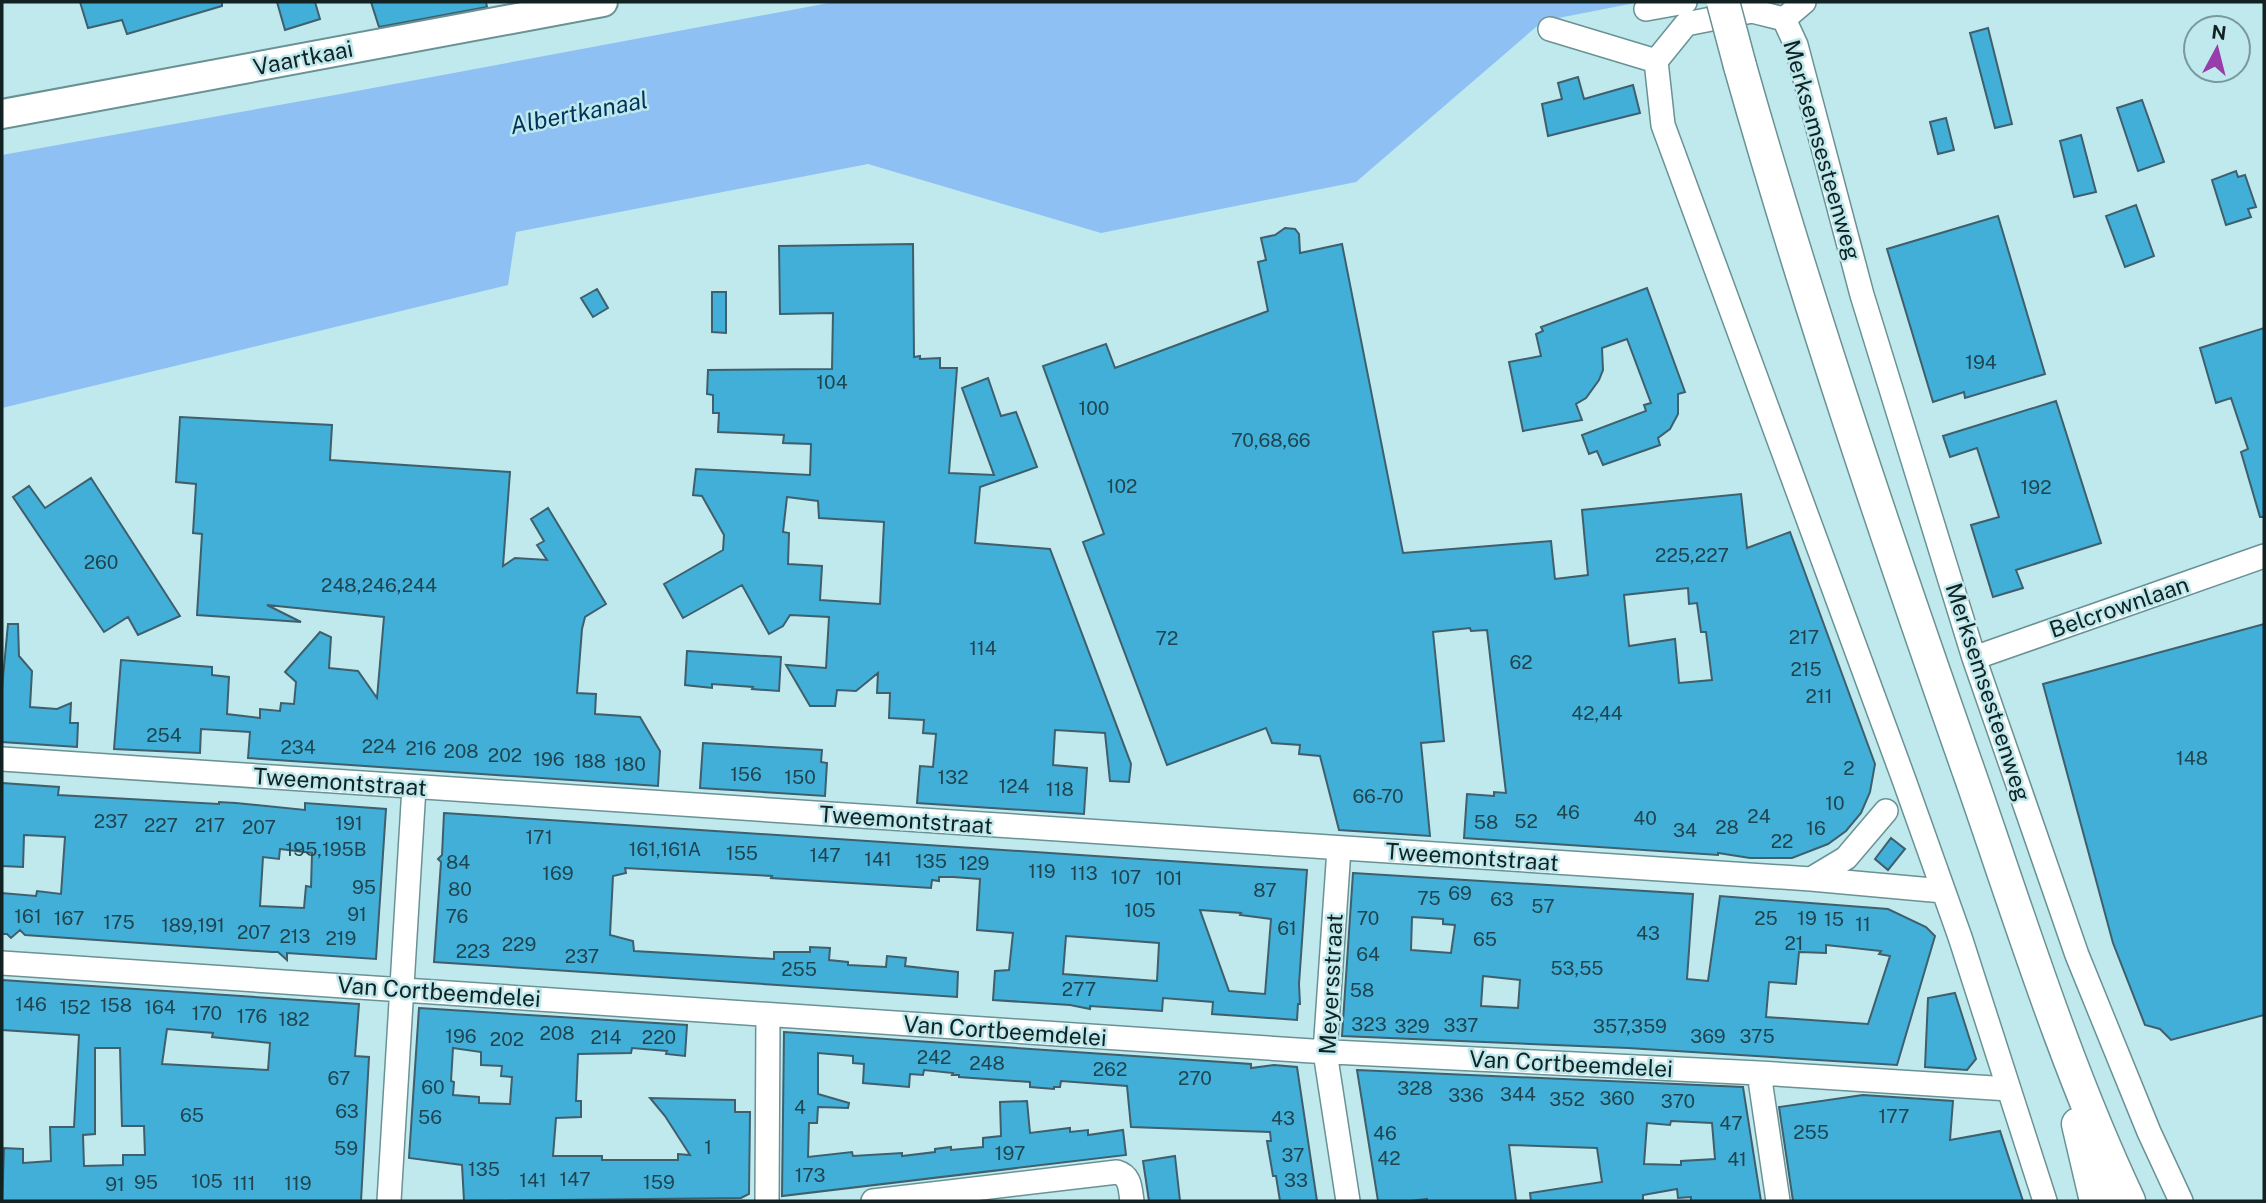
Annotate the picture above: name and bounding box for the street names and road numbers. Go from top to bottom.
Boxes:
street label: Vaartkaai [251,35,355,80]
street label: Merksemsesteenweg [1778,37,1867,263]
street label: Belcrownlaan [2046,570,2192,643]
street label: Merksemsesteenweg [1940,579,2037,804]
street label: Tweemontstraat [252,762,428,801]
street label: Tweemontstraat [818,800,994,839]
street label: Tweemontstraat [1384,837,1560,876]
street label: Meyersstraat [1313,913,1348,1055]
street label: Van Cortbeemdelei [336,971,542,1012]
street label: Van Cortbeemdelei [902,1010,1108,1051]
street label: Van Cortbeemdelei [1468,1045,1674,1082]

